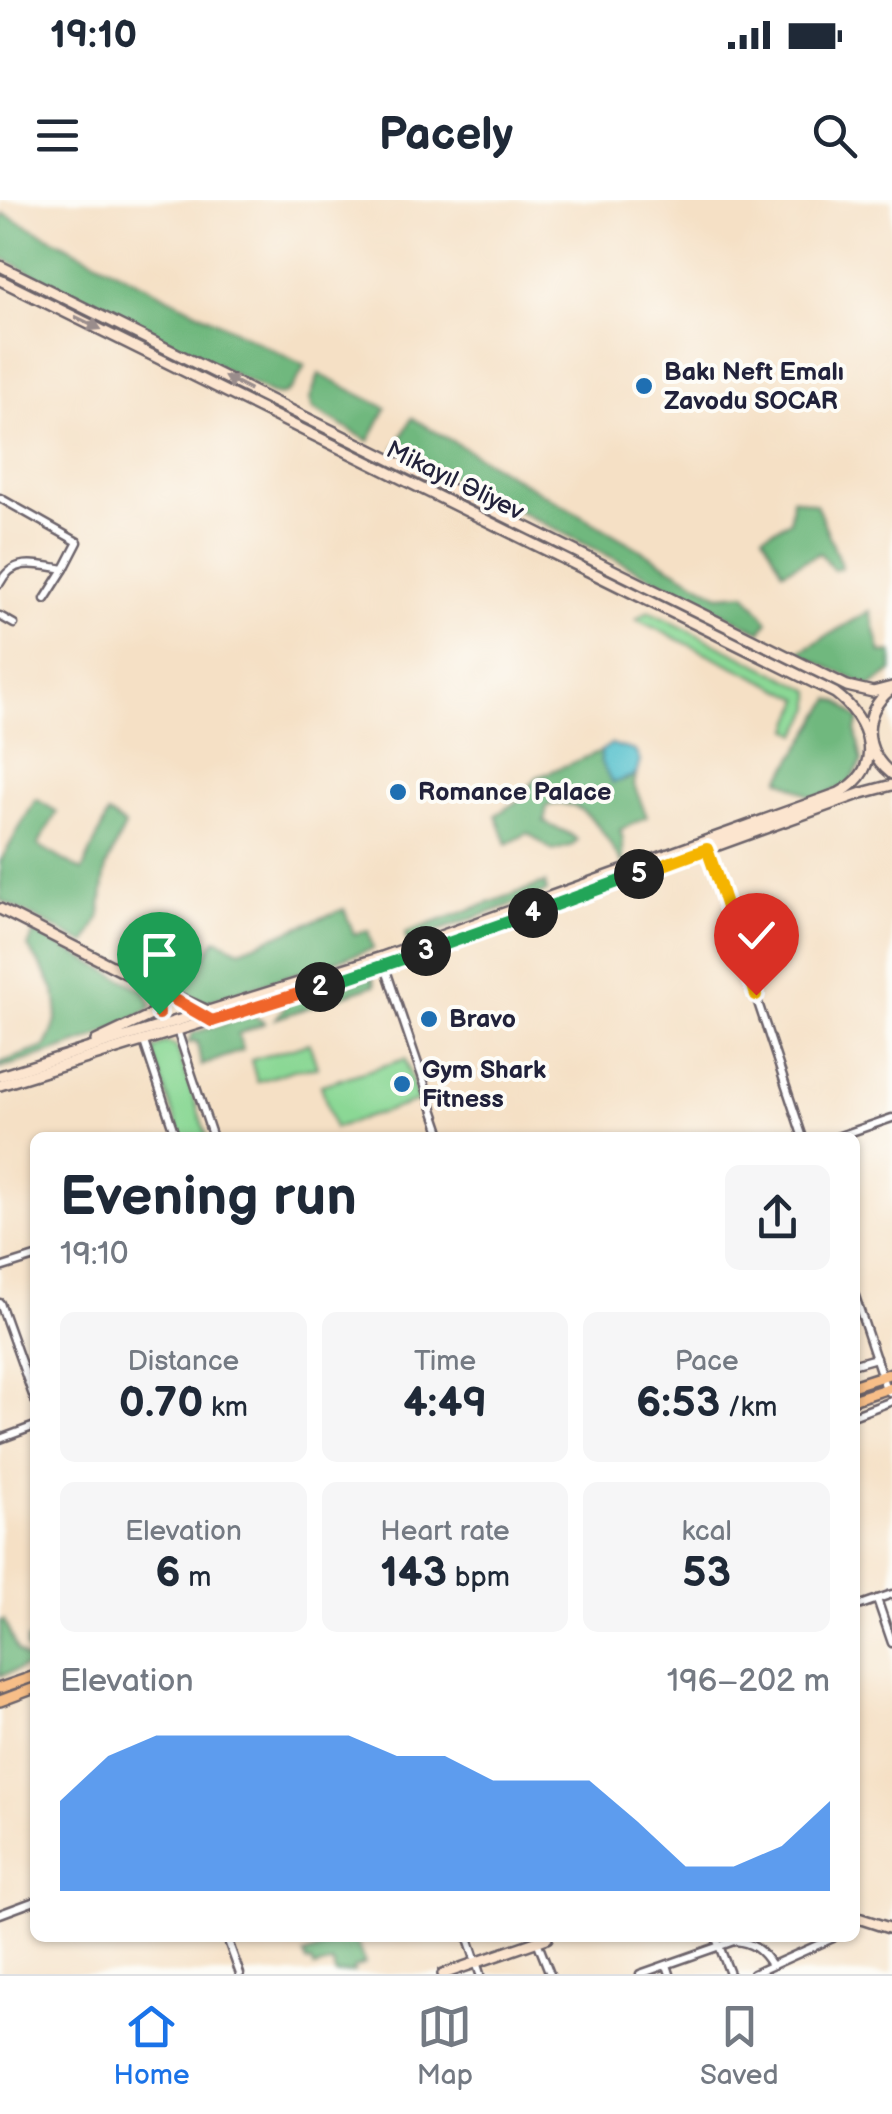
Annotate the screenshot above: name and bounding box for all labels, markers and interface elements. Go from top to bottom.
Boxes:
text: 19:10 [50,13,137,58]
icon: menu [30,108,85,163]
text: Pacely [379,108,513,163]
icon: search [807,108,862,163]
one-way arrow [73,314,102,331]
place label: Bakı Neft Emalı Zavodu SOCAR [664,357,844,417]
one-way arrow [223,375,252,392]
marker: Bakı Neft Emalı Zavodu SOCAR [633,375,655,397]
street label: Mikayıl Əliyev [381,434,529,528]
place label: Romance Palace [418,777,611,808]
marker: Romance Palace [387,781,409,803]
pin: 5 [614,849,664,899]
text: 5 [631,857,647,890]
pin: 4 [508,888,558,938]
pin [714,893,799,996]
text: 4 [525,896,541,929]
icon: check [729,908,784,963]
pin [117,912,202,1015]
pin: 3 [401,926,451,976]
icon: arrive [132,927,187,982]
text: 3 [418,934,434,967]
pin: 2 [295,962,345,1012]
text: 2 [312,970,328,1003]
place label: Bravo [449,1004,516,1035]
marker: Bravo [418,1008,440,1030]
place label: Gym Shark Fitness [422,1055,546,1115]
marker: Gym Shark Fitness [391,1073,413,1095]
text: Evening run [60,1164,357,1231]
button: share [725,1165,830,1270]
text: 19:10 [60,1235,129,1274]
text: Distance [127,1345,239,1378]
text: Time [414,1345,476,1378]
text: Pace [675,1345,739,1378]
text: 0.70 [119,1378,203,1429]
text: 4:49 [403,1378,487,1429]
text: 6:53 [636,1378,720,1429]
text: km [203,1391,248,1424]
text: /km [720,1391,777,1424]
text: Elevation [125,1515,242,1548]
text: Heart rate [380,1515,510,1548]
text: kcal [682,1515,732,1548]
text: 6 [155,1548,181,1599]
text: 143 [380,1548,447,1599]
text: 53 [682,1548,731,1599]
text: m [181,1561,211,1594]
text: bpm [447,1561,510,1594]
text: Elevation [60,1662,193,1701]
text: 196–202 m [667,1662,830,1701]
tab: Home [114,1999,190,2092]
tab: Map [417,1999,473,2092]
tab: Saved [700,1999,778,2092]

